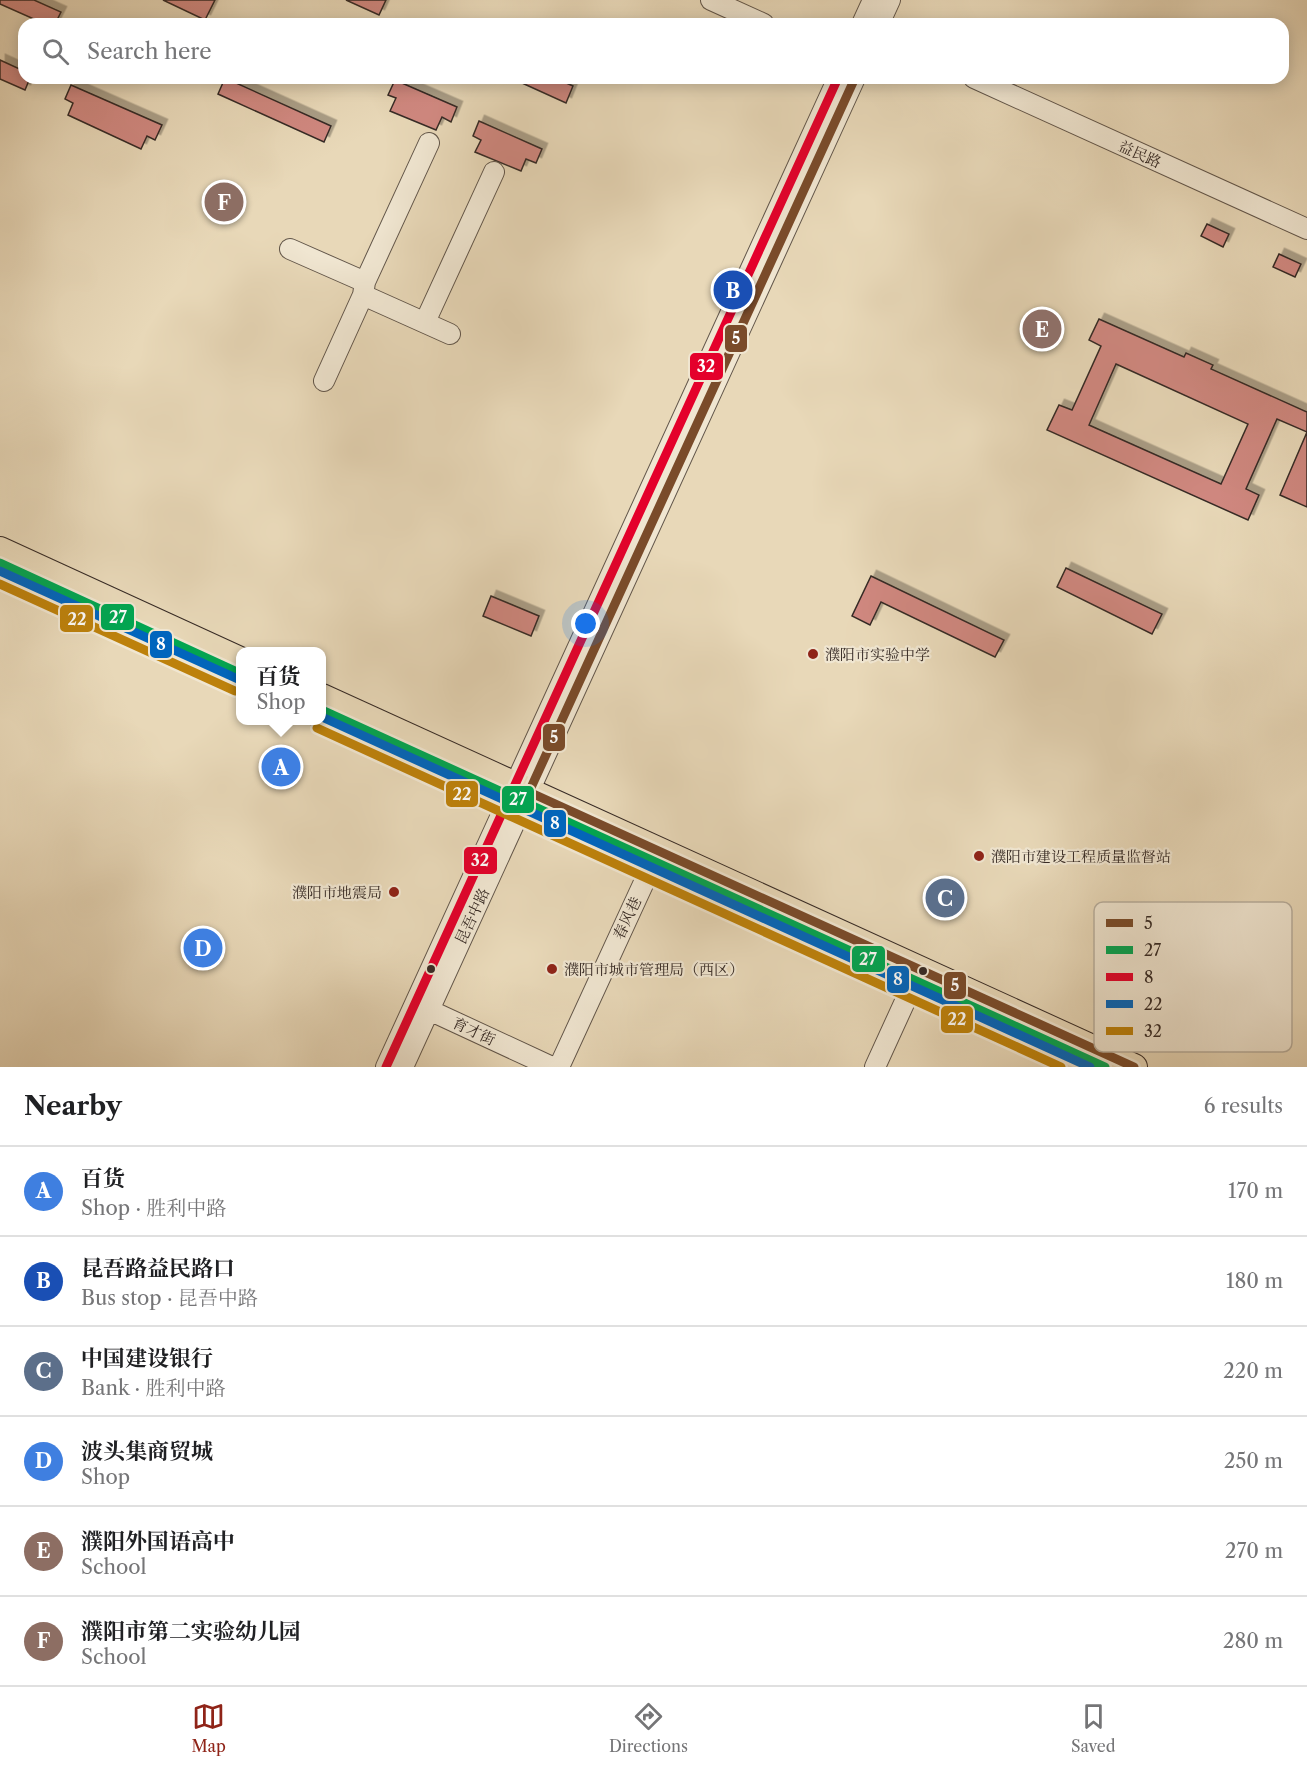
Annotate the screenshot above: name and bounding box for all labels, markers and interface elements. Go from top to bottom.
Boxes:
search box [18,18,1289,84]
icon: search [39,35,72,68]
text: Search here [87,38,212,65]
street label: 益民路 [1116,136,1164,172]
pin: F [204,180,244,224]
pin: B [714,268,752,312]
pin: E [1022,306,1062,352]
line badge: 5 [724,324,748,353]
text: 5 [732,328,741,348]
line badge: 32 [689,352,724,381]
text: 32 [697,356,715,376]
line badge: 27 [100,603,135,631]
line badge: 22 [59,604,94,633]
text: 27 [109,607,128,627]
text: 22 [68,609,86,629]
your location [571,609,600,638]
line badge: 8 [149,630,173,659]
text: 8 [156,634,166,654]
place label: 濮阳市实验中学 [825,645,930,664]
popup [236,647,326,725]
marker: 濮阳市实验中学 [806,647,820,661]
text: 百货 [256,663,300,690]
text: Shop [256,690,306,714]
line badge: 5 [542,723,566,752]
text: 5 [550,727,559,747]
pin: A [262,744,300,789]
line badge: 22 [445,780,479,808]
text: 22 [453,784,471,804]
line badge: 27 [501,785,535,814]
text: 27 [509,789,528,809]
line badge: 8 [543,809,567,838]
text: 8 [550,813,560,833]
line badge: 32 [463,846,498,875]
place label: 濮阳市建设工程质量监督站 [991,847,1171,866]
marker: 濮阳市建设工程质量监督站 [972,849,986,863]
text: 32 [471,850,489,870]
pin: C [926,876,964,920]
place label: 濮阳市地震局 [292,883,382,902]
marker: 濮阳市地震局 [387,885,401,899]
street label: 昆吾中路 [451,885,493,947]
street label: 春风巷 [609,894,645,942]
legend [1094,902,1292,1052]
text: 5 [1144,913,1153,933]
pin: D [184,926,222,970]
text: 27 [1144,940,1161,960]
line badge: 27 [851,945,886,973]
text: 27 [859,949,878,969]
place label: 濮阳市城市管理局（西区） [564,960,744,979]
marker: 濮阳市城市管理局（西区） [545,962,559,976]
unlabelled marker [425,963,437,975]
line badge: 8 [886,965,910,994]
unlabelled marker [917,965,929,977]
text: 8 [1144,967,1153,987]
text: 8 [893,969,903,989]
line badge: 5 [943,971,967,1000]
text: 5 [951,975,960,995]
text: 22 [1144,994,1162,1014]
line badge: 22 [940,1005,974,1034]
text: 22 [948,1009,966,1029]
street label: 育才街 [450,1013,498,1049]
text: 32 [1144,1021,1162,1041]
text: Nearby [24,1090,122,1122]
text: 6 results [1204,1094,1283,1118]
text: 百货 [81,1165,125,1192]
text: A [36,1179,51,1203]
text: 170 m [1228,1179,1283,1203]
text: Shop · 胜利中路 [81,1196,226,1220]
text: 昆吾路益民路口 [81,1255,235,1282]
text: B [36,1269,51,1293]
text: 180 m [1226,1269,1283,1293]
text: Bus stop · 昆吾中路 [81,1286,258,1310]
text: 中国建设银行 [81,1345,213,1372]
text: C [35,1359,52,1383]
text: 220 m [1223,1359,1283,1383]
text: Bank · 胜利中路 [81,1376,225,1400]
text: 波头集商贸城 [81,1438,213,1465]
text: D [35,1449,52,1473]
text: 250 m [1224,1449,1283,1473]
text: Shop [81,1465,130,1489]
text: 濮阳外国语高中 [81,1528,235,1555]
text: E [36,1539,51,1563]
text: 270 m [1225,1539,1283,1563]
text: School [81,1555,146,1579]
text: 濮阳市第二实验幼儿园 [81,1618,301,1645]
text: F [37,1629,50,1653]
text: 280 m [1223,1629,1283,1653]
text: School [81,1645,146,1669]
tab: Map [192,1700,226,1756]
tab: Directions [609,1700,688,1756]
tab: Saved [1071,1700,1115,1756]

